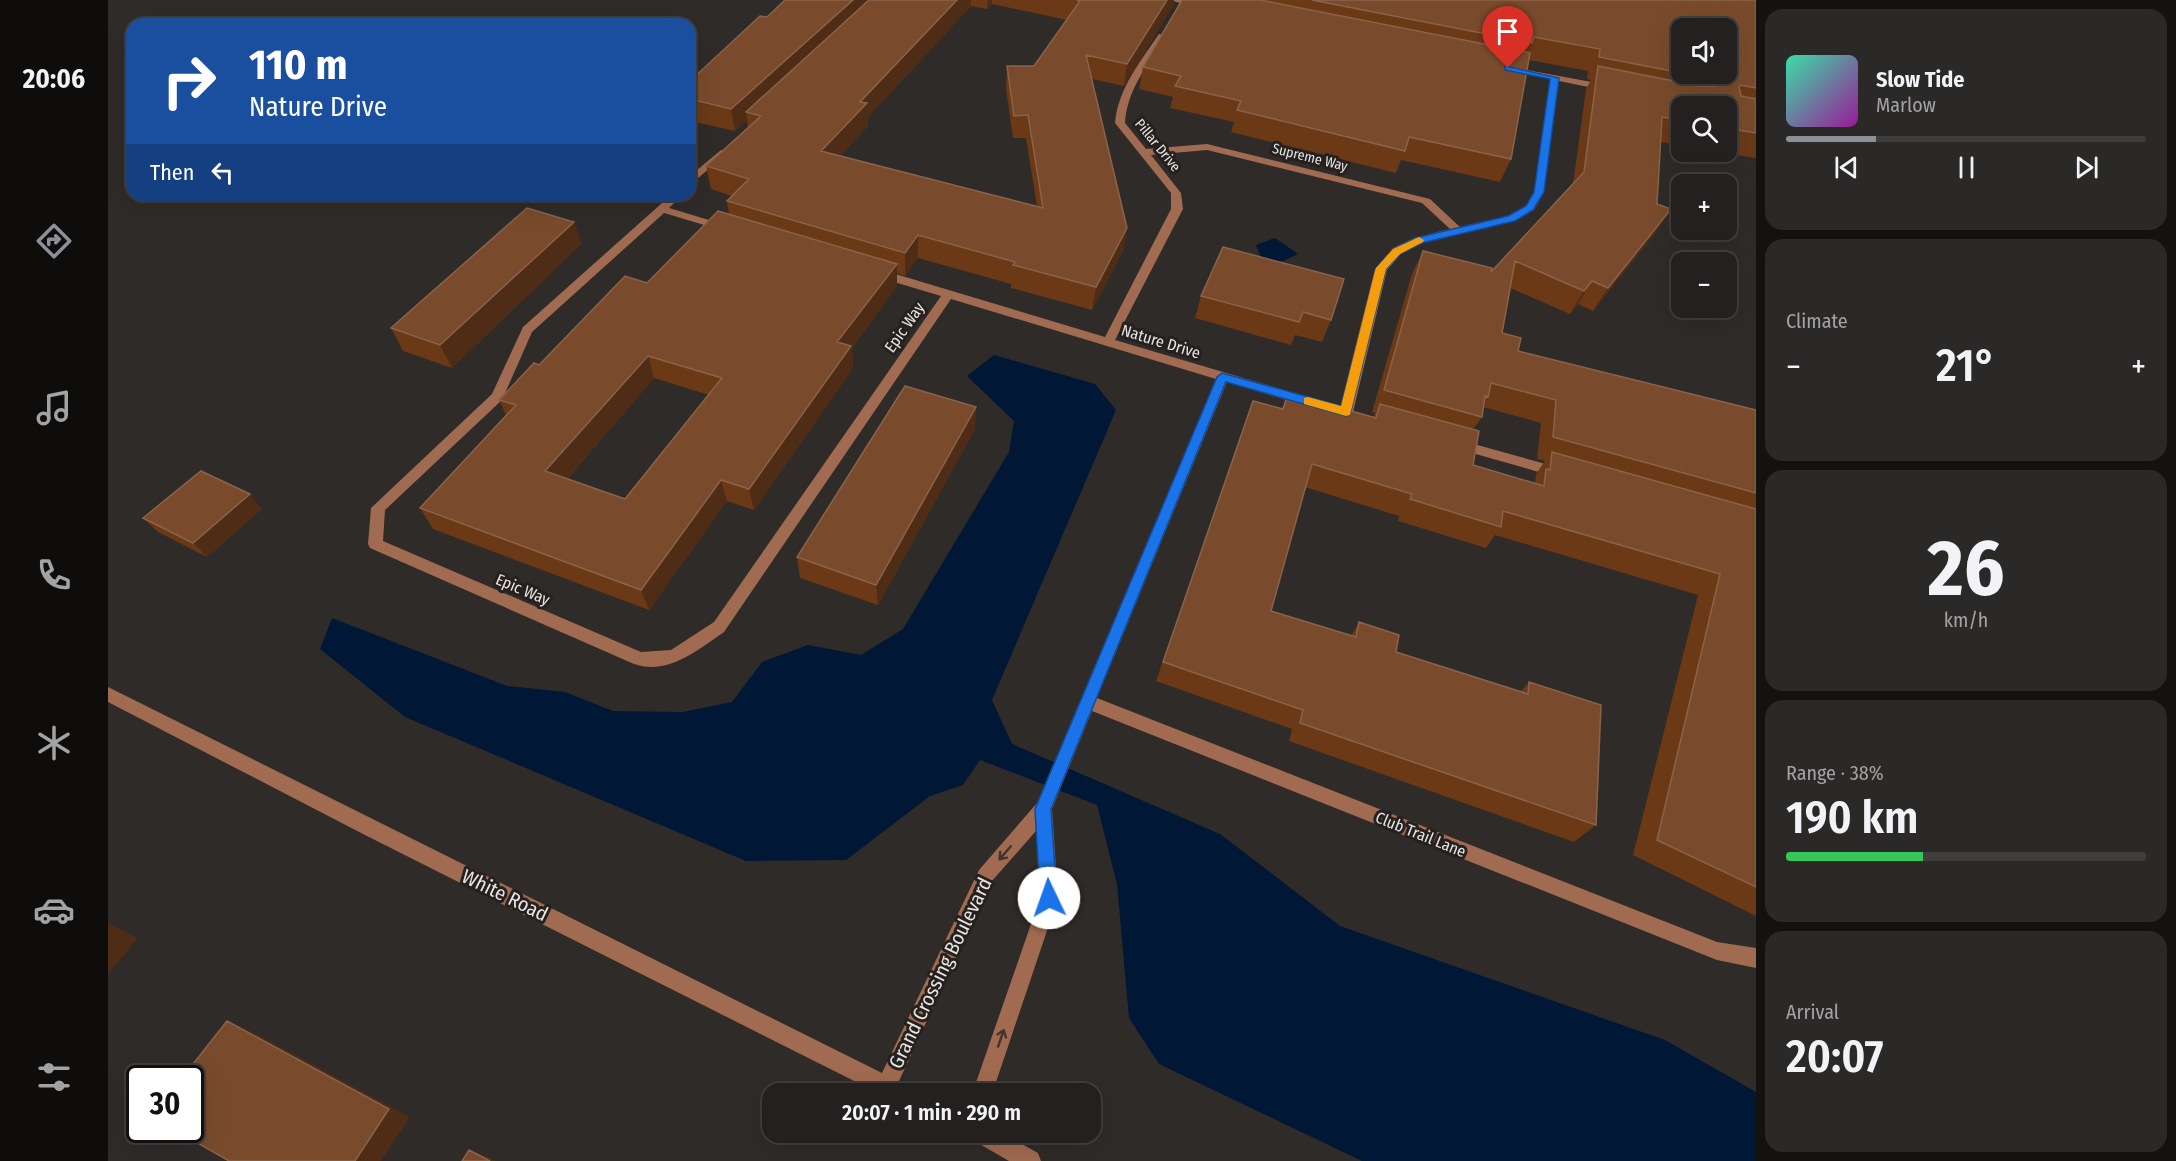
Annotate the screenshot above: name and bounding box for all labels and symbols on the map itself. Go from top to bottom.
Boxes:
pin [1482,6,1533,68]
street label: Pillar Drive [1131,116,1184,175]
street label: Supreme Way [1270,140,1350,175]
street label: Epic Way [880,298,929,356]
street label: Nature Drive [1119,320,1203,363]
street label: Epic Way [493,570,553,610]
street label: Club Trail Lane [1373,808,1469,861]
one-way arrow [998,845,1012,860]
street label: White Road [458,864,552,926]
position arrow [1017,866,1081,930]
street label: Grand Crossing Boulevard [883,874,997,1072]
one-way arrow [996,1029,1007,1048]
speed limit sign: 30 [126,1065,204,1143]

